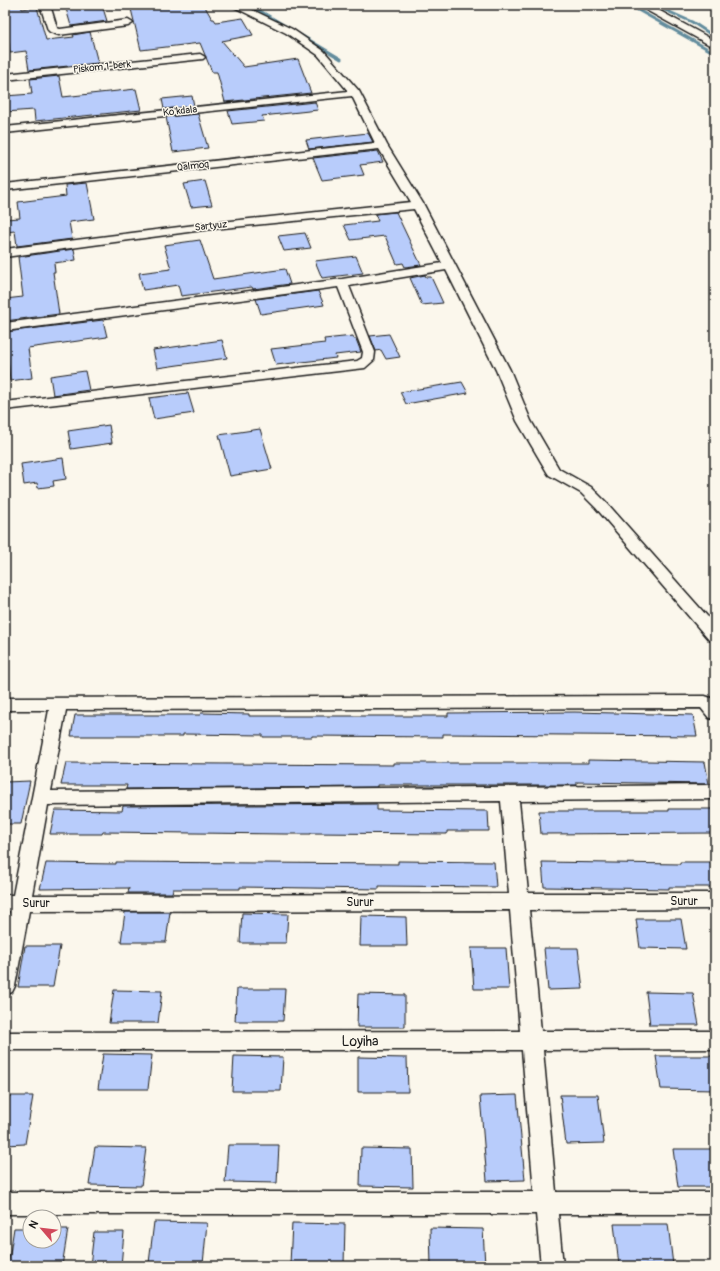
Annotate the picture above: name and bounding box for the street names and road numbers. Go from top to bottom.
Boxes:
street label: Piskom 1-berk [73,58,132,76]
street label: Ko'kdala [162,103,198,119]
street label: Qalmoq [176,158,210,174]
street label: Sartyuz [194,218,228,234]
street label: Surur [670,894,699,909]
street label: Surur [346,895,375,910]
street label: Surur [22,896,51,911]
street label: Loyiha [342,1033,378,1050]

